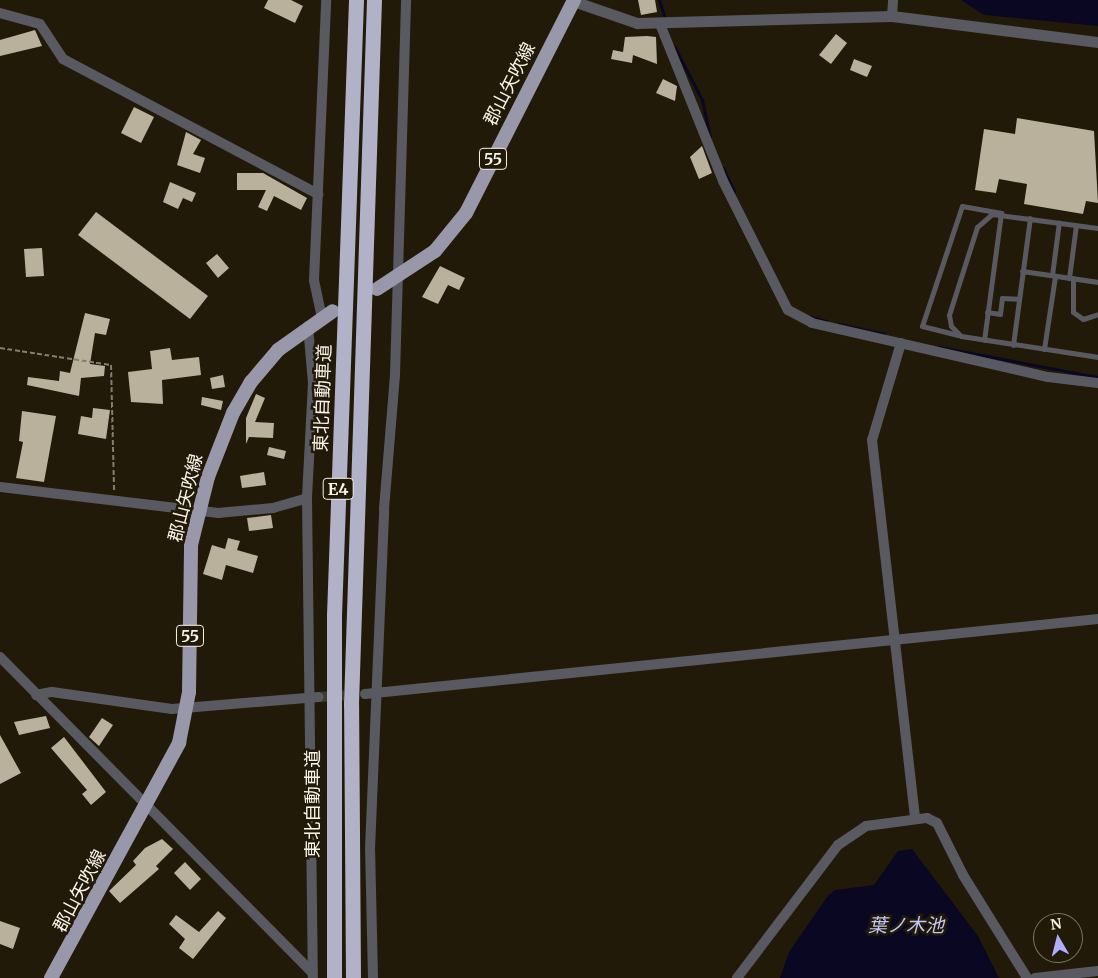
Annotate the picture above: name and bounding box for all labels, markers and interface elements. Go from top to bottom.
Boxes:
street label: 郡山矢吹線 [480,39,540,129]
road number: 55 [478,146,508,172]
street label: 東北自動車道 [310,344,336,452]
street label: 郡山矢吹線 [165,452,207,544]
road number: E4 [322,476,354,502]
road number: 55 [175,622,205,650]
street label: 東北自動車道 [302,750,324,858]
street label: 郡山矢吹線 [49,846,111,936]
north arrow [1033,913,1083,963]
text: N [1049,914,1063,934]
water label: 葉ノ木池 [868,915,944,937]

